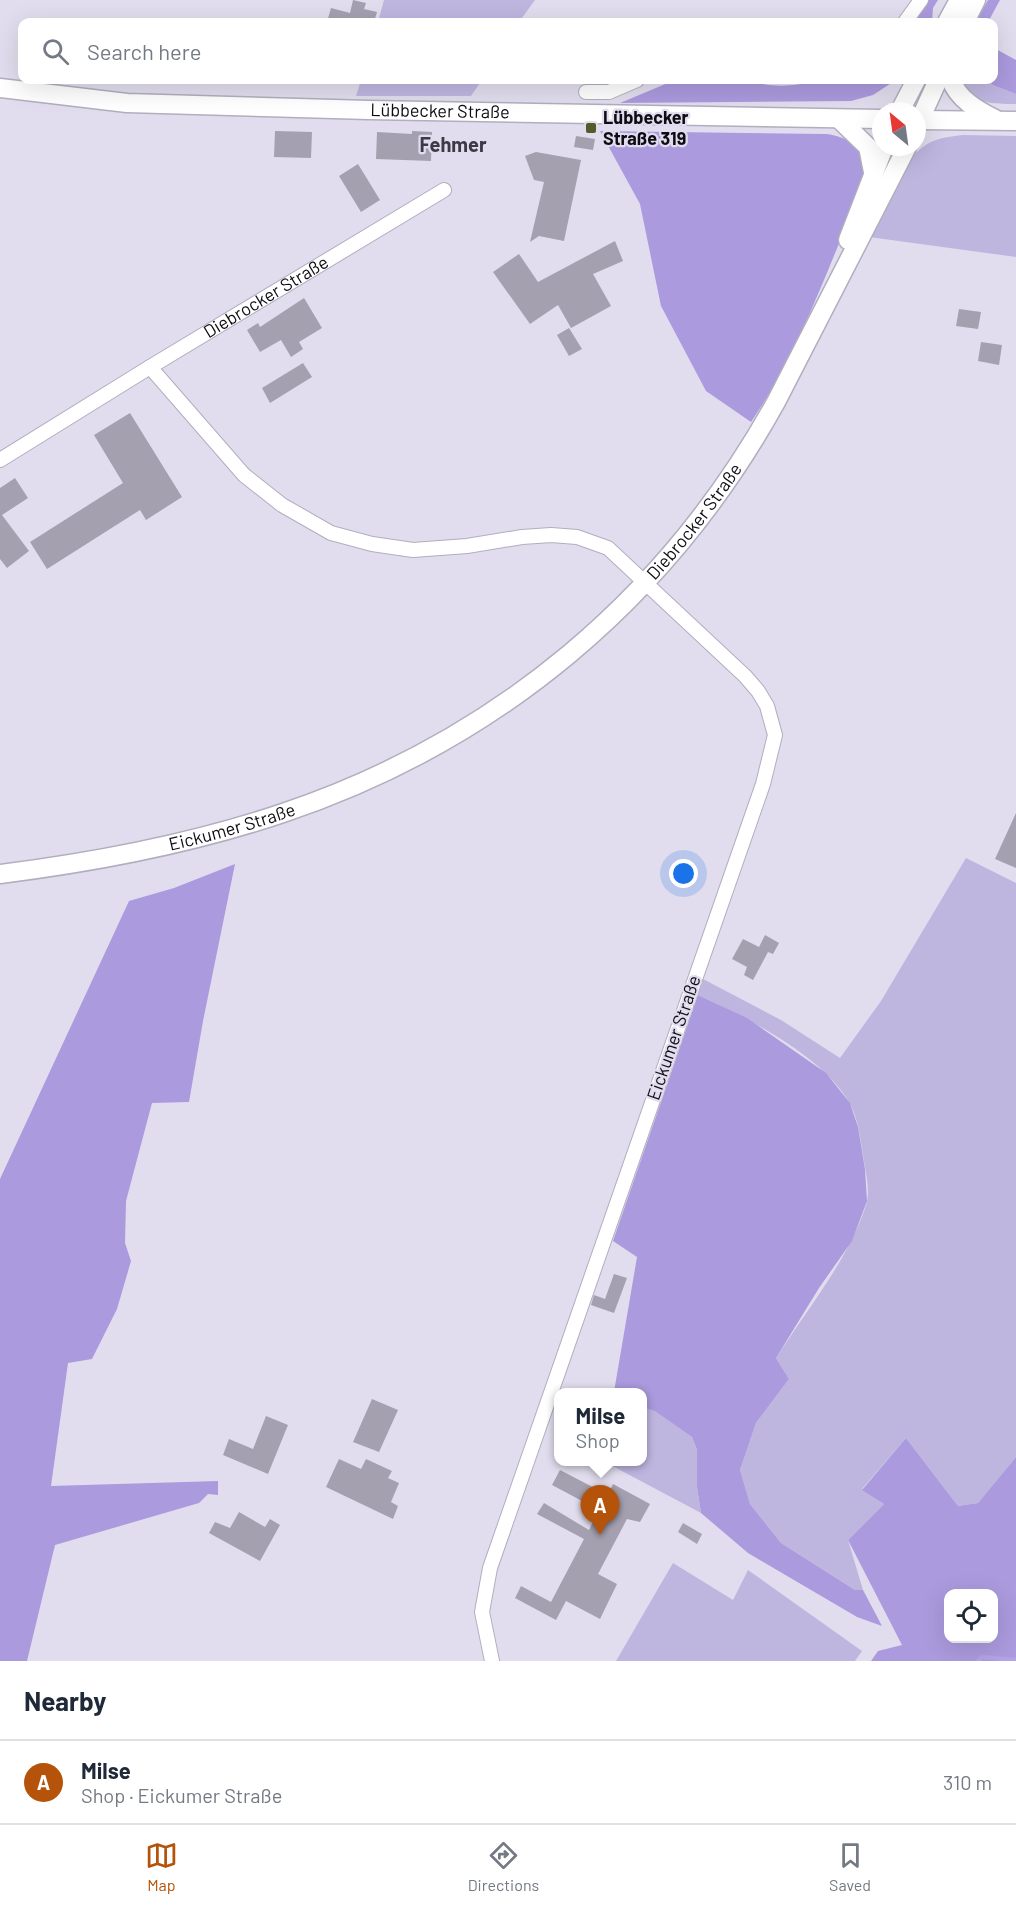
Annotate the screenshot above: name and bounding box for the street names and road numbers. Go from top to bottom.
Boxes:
street label: Lübbecker Straße [370,98,510,122]
street label: Diebrocker Straße [199,250,332,342]
street label: Diebrocker Straße [641,459,746,584]
street label: Eickumer Straße [166,798,298,855]
street label: Eickumer Straße [641,972,705,1103]

